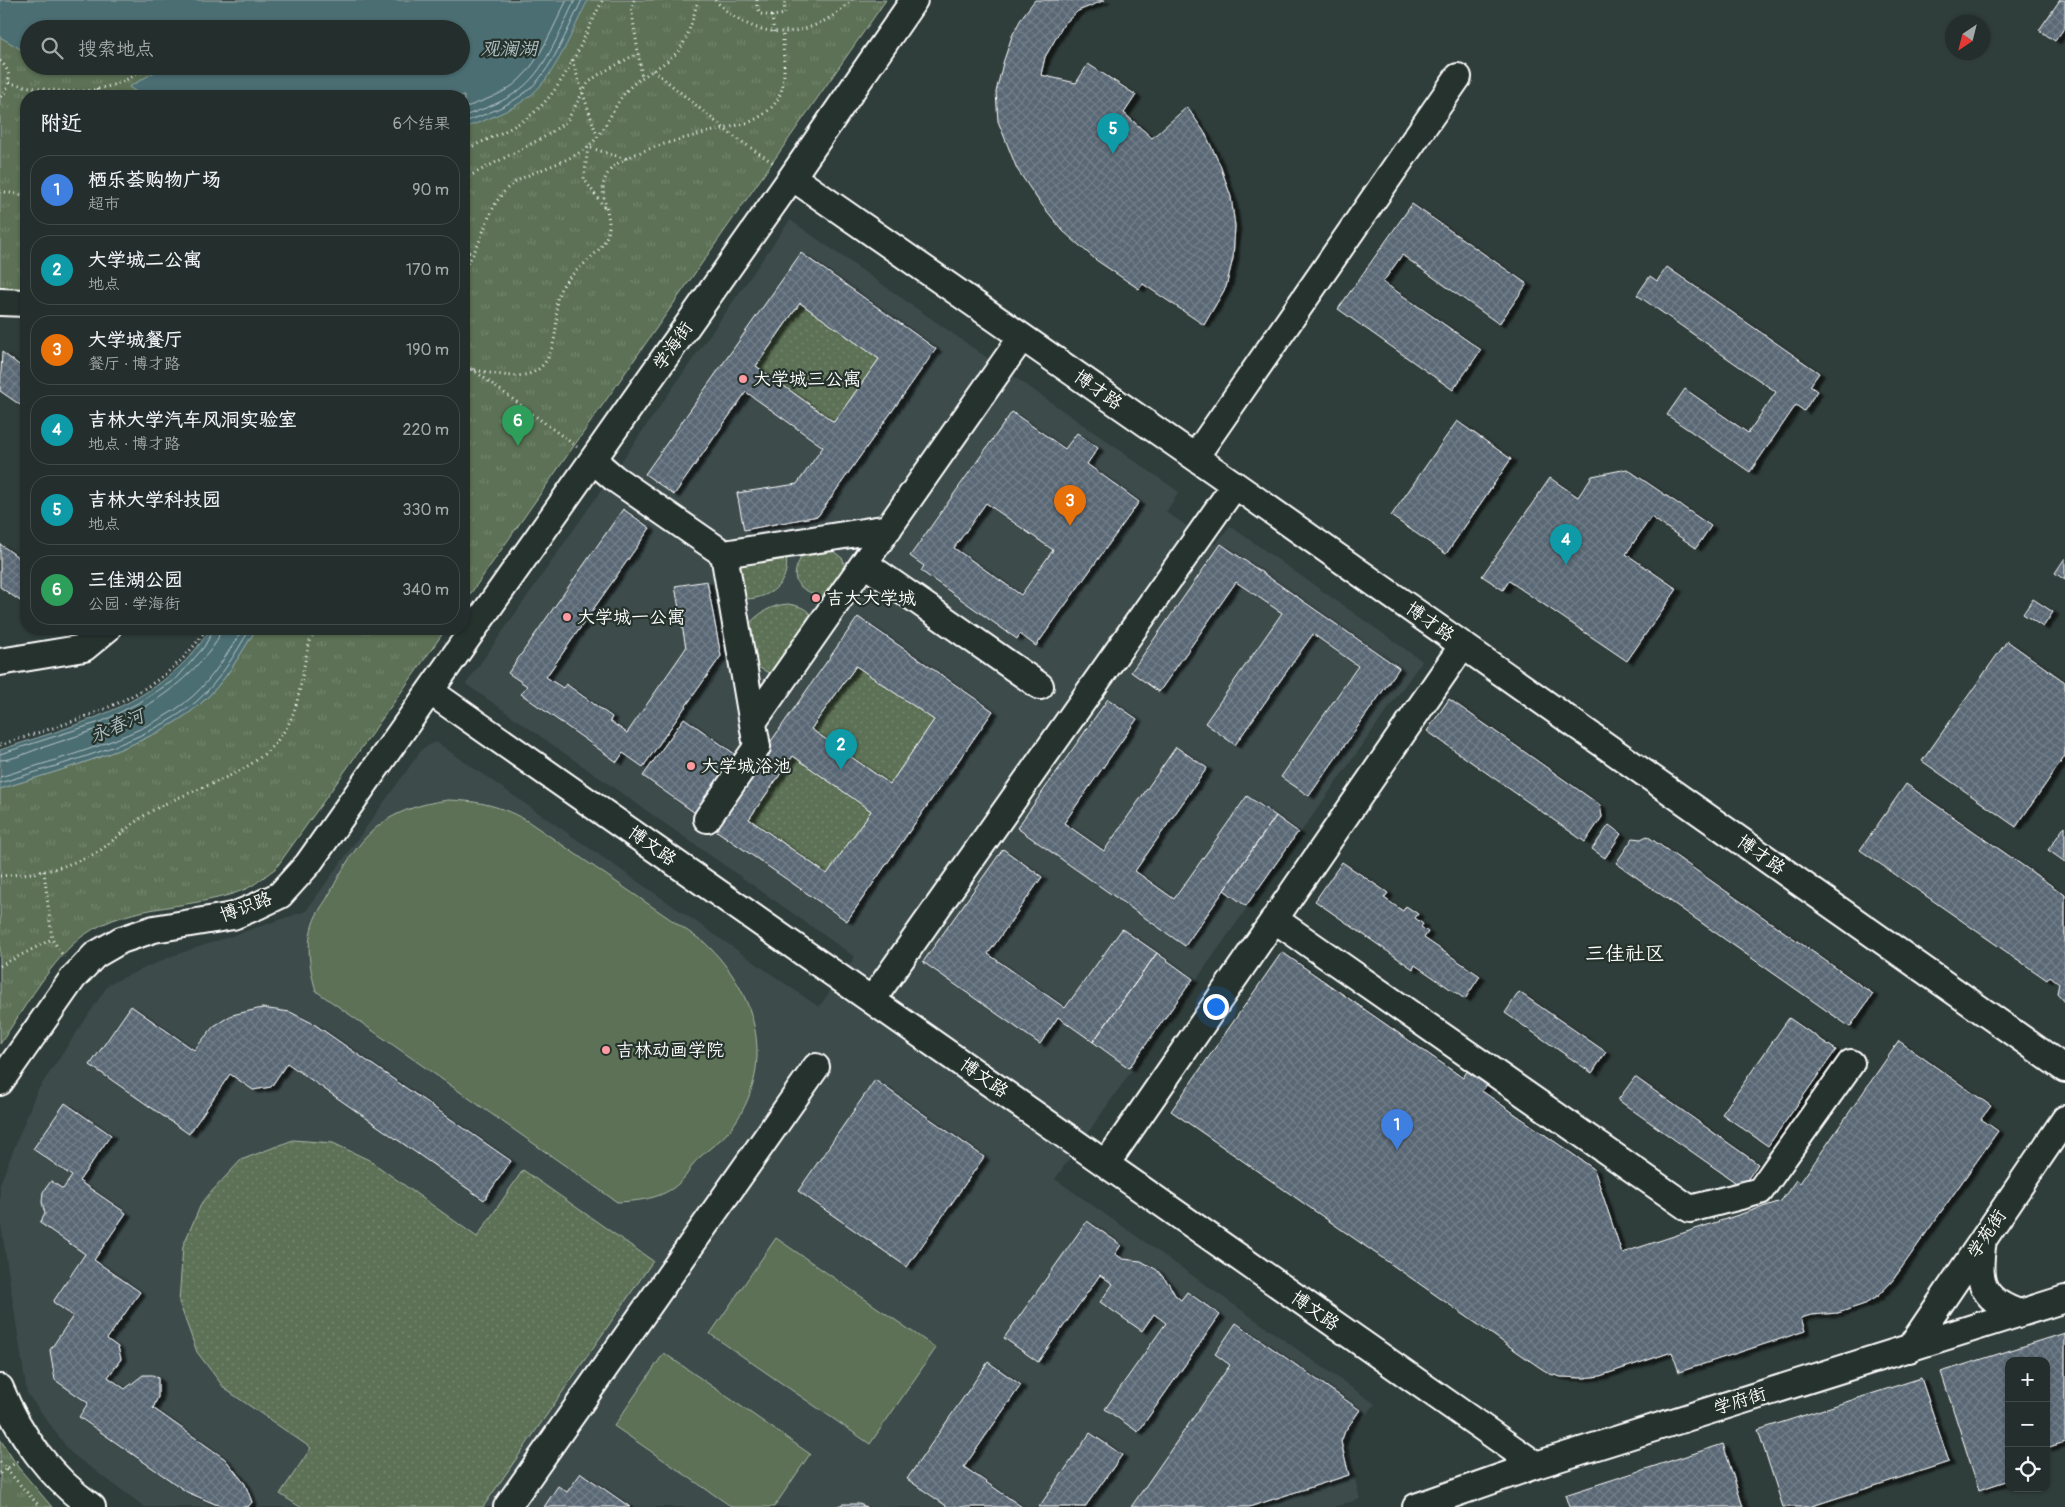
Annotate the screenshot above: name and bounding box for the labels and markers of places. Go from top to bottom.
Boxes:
pin: 5 [1097,113,1129,154]
place label: 大学城三公寓 [753,368,861,391]
marker: 大学城三公寓 [737,373,749,385]
pin: 6 [502,405,534,446]
pin: 3 [1054,485,1086,526]
pin: 4 [1550,524,1582,565]
place label: 吉大大学城 [826,587,916,610]
marker: 吉大大学城 [810,592,822,604]
place label: 大学城一公寓 [577,606,685,629]
marker: 大学城一公寓 [561,611,573,623]
pin: 2 [825,729,857,770]
place label: 大学城浴池 [701,755,791,778]
marker: 大学城浴池 [685,760,697,772]
place label: 吉林动画学院 [616,1039,724,1062]
marker: 吉林动画学院 [600,1044,612,1056]
pin: 1 [1381,1109,1413,1150]

